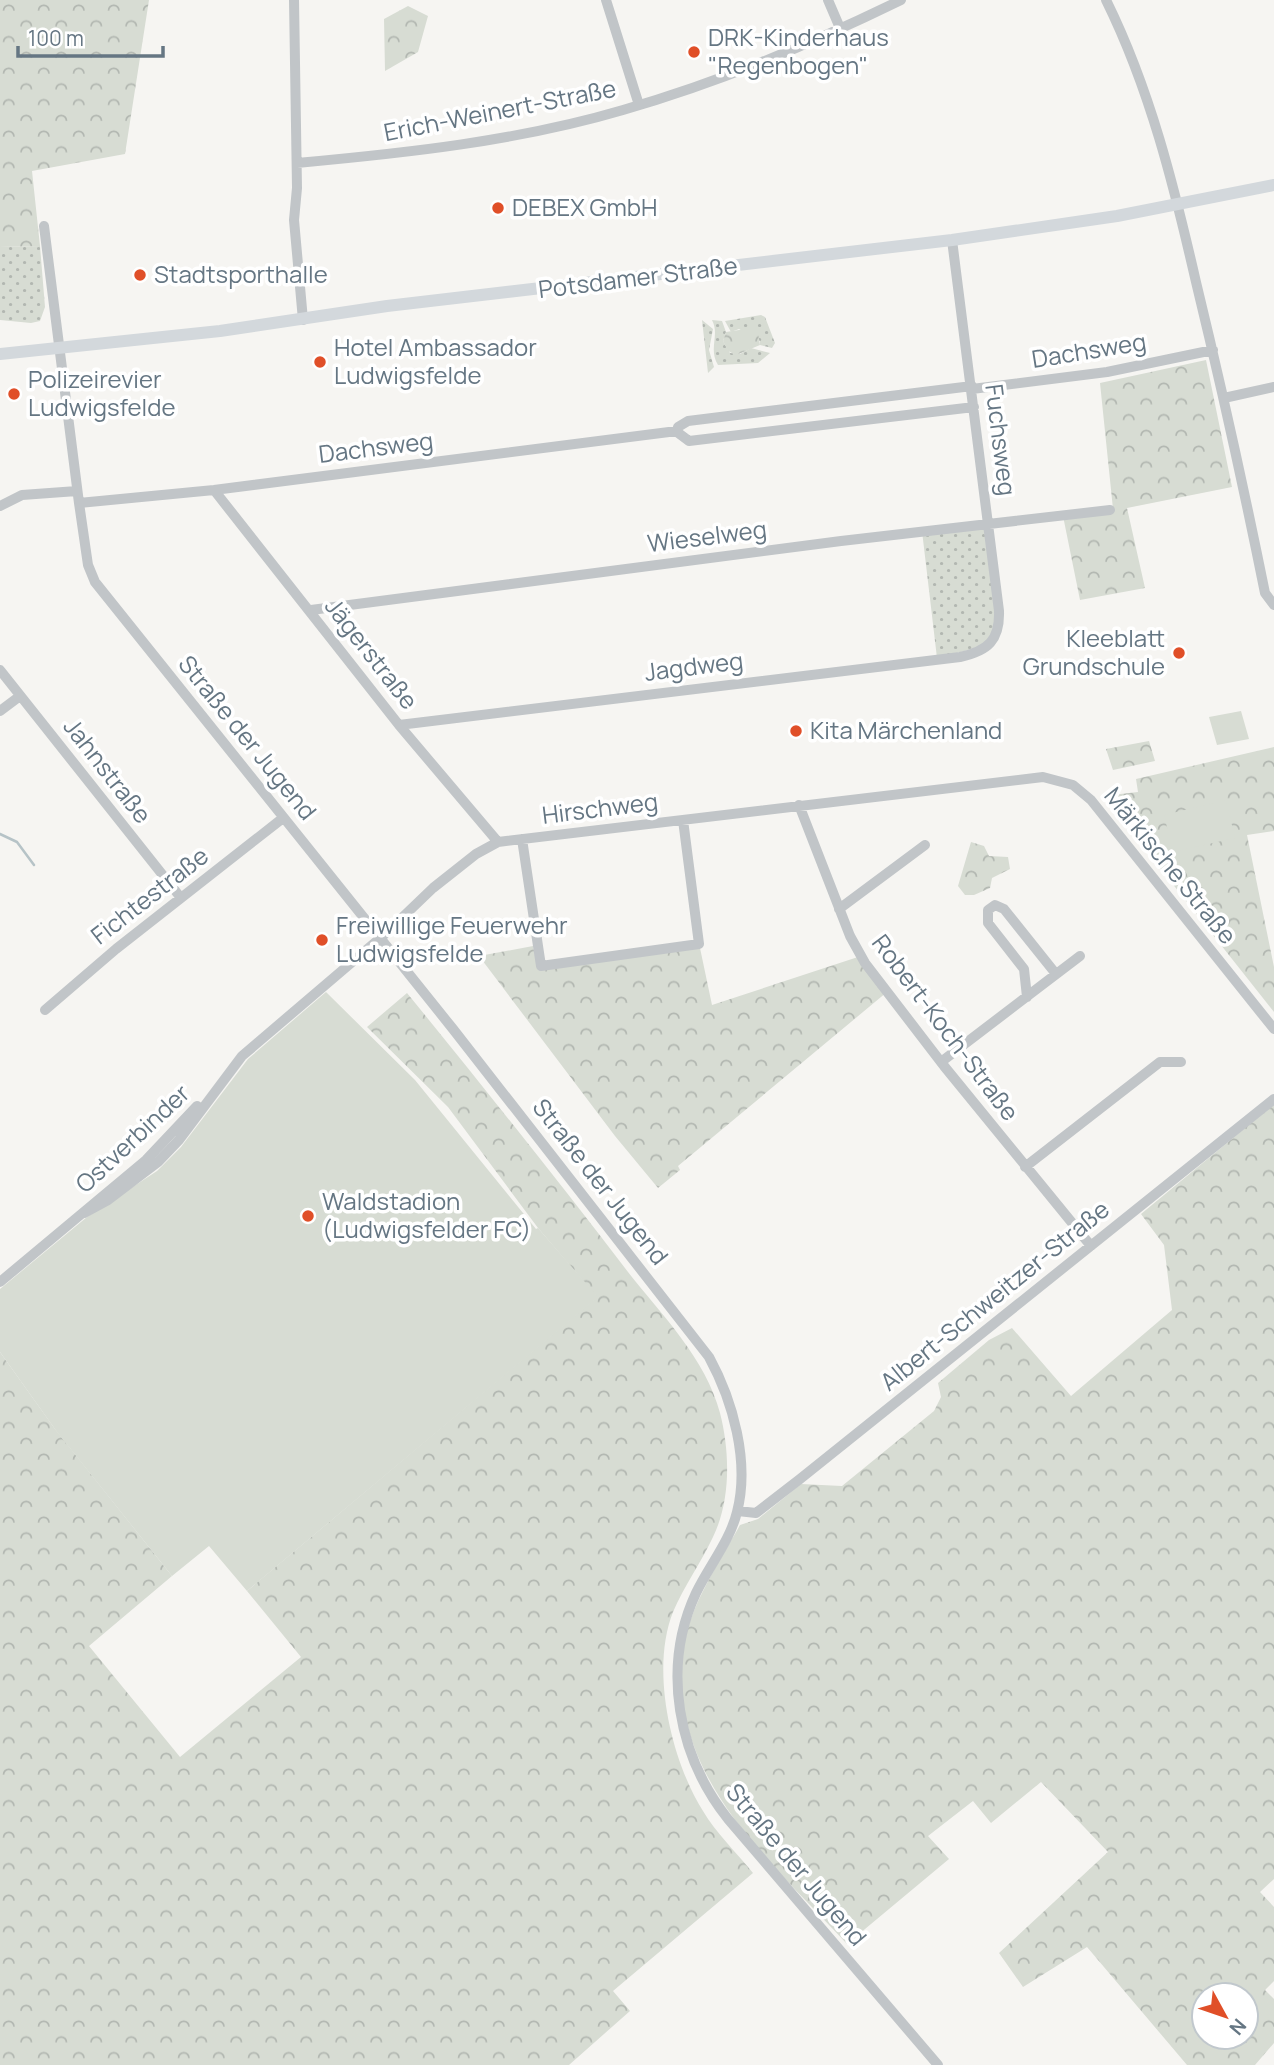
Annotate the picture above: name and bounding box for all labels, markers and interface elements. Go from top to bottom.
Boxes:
scale bar [18,14,163,58]
place label: DRK-Kinderhaus "Regenbogen" [708,20,889,81]
text: 100 m [28,24,84,52]
marker: DRK-Kinderhaus "Regenbogen" [686,44,702,60]
street label: Erich-Weinert-Straße [381,71,619,148]
place label: DEBEX GmbH [512,190,657,223]
marker: DEBEX GmbH [490,200,506,216]
street label: Potsdamer Straße [536,248,739,305]
place label: Stadtsporthalle [154,257,328,290]
marker: Stadtsporthalle [132,267,148,283]
street label: Dachsweg [1029,324,1148,375]
place label: Hotel Ambassador Ludwigsfelde [334,330,537,391]
marker: Hotel Ambassador Ludwigsfelde [312,354,328,370]
place label: Polizeirevier Ludwigsfelde [28,362,175,423]
street label: Fuchsweg [978,382,1025,498]
marker: Polizeirevier Ludwigsfelde [6,386,22,402]
street label: Dachsweg [317,423,435,470]
street label: Wieselweg [645,512,768,559]
street label: Jägerstraße [318,591,426,716]
place label: Kleeblatt Grundschule [1023,621,1165,682]
street label: Jagdweg [643,643,745,688]
marker: Kleeblatt Grundschule [1171,645,1187,661]
street label: Straße der Jugend [172,648,325,826]
street label: Jahnstraße [57,711,160,830]
place label: Kita Märchenland [810,713,1002,746]
marker: Kita Märchenland [788,723,804,739]
street label: Märkische Straße [1098,780,1245,950]
street label: Hirschweg [540,784,660,831]
street label: Fichtestraße [84,839,215,951]
place label: Freiwillige Feuerwehr Ludwigsfelde [336,908,568,969]
street label: Robert-Koch-Straße [865,927,1027,1127]
marker: Freiwillige Feuerwehr Ludwigsfelde [314,932,330,948]
street label: Ostverbinder [68,1076,196,1199]
street label: Straße der Jugend [526,1091,677,1271]
place label: Waldstadion (Ludwigsfelder FC) [322,1184,531,1245]
street label: Albert-Schweitzer-Straße [873,1192,1115,1398]
marker: Waldstadion (Ludwigsfelder FC) [300,1208,316,1224]
street label: Straße der Jugend [719,1776,875,1952]
north arrow [1190,1981,1260,2051]
text: N [1224,2013,1252,2041]

